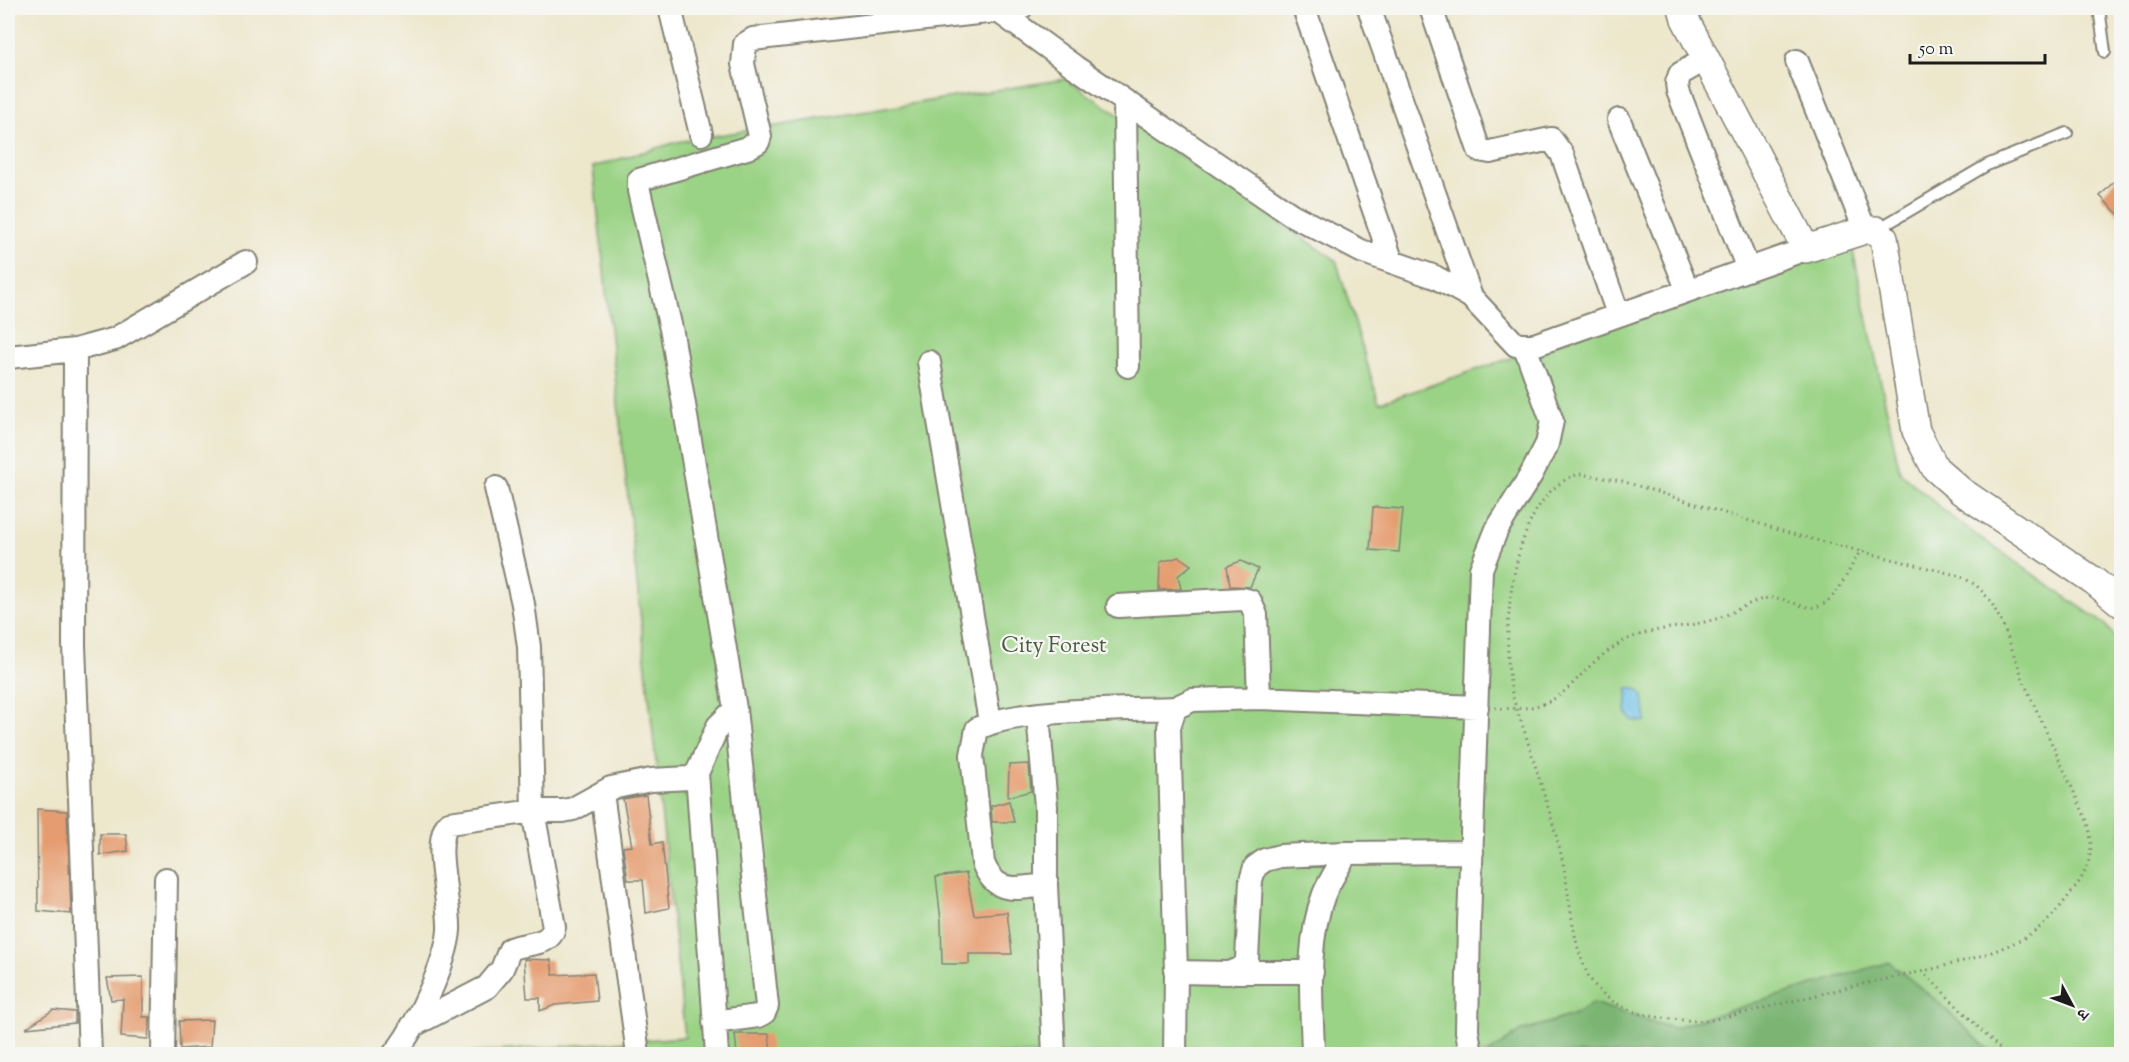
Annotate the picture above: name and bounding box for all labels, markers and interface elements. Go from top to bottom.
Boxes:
scale bar [1910,27,2045,65]
text: 50 m [1918,37,1954,63]
park label: City Forest [1001,631,1107,663]
north arrow [2042,975,2102,1035]
text: उ [2069,1002,2093,1025]

